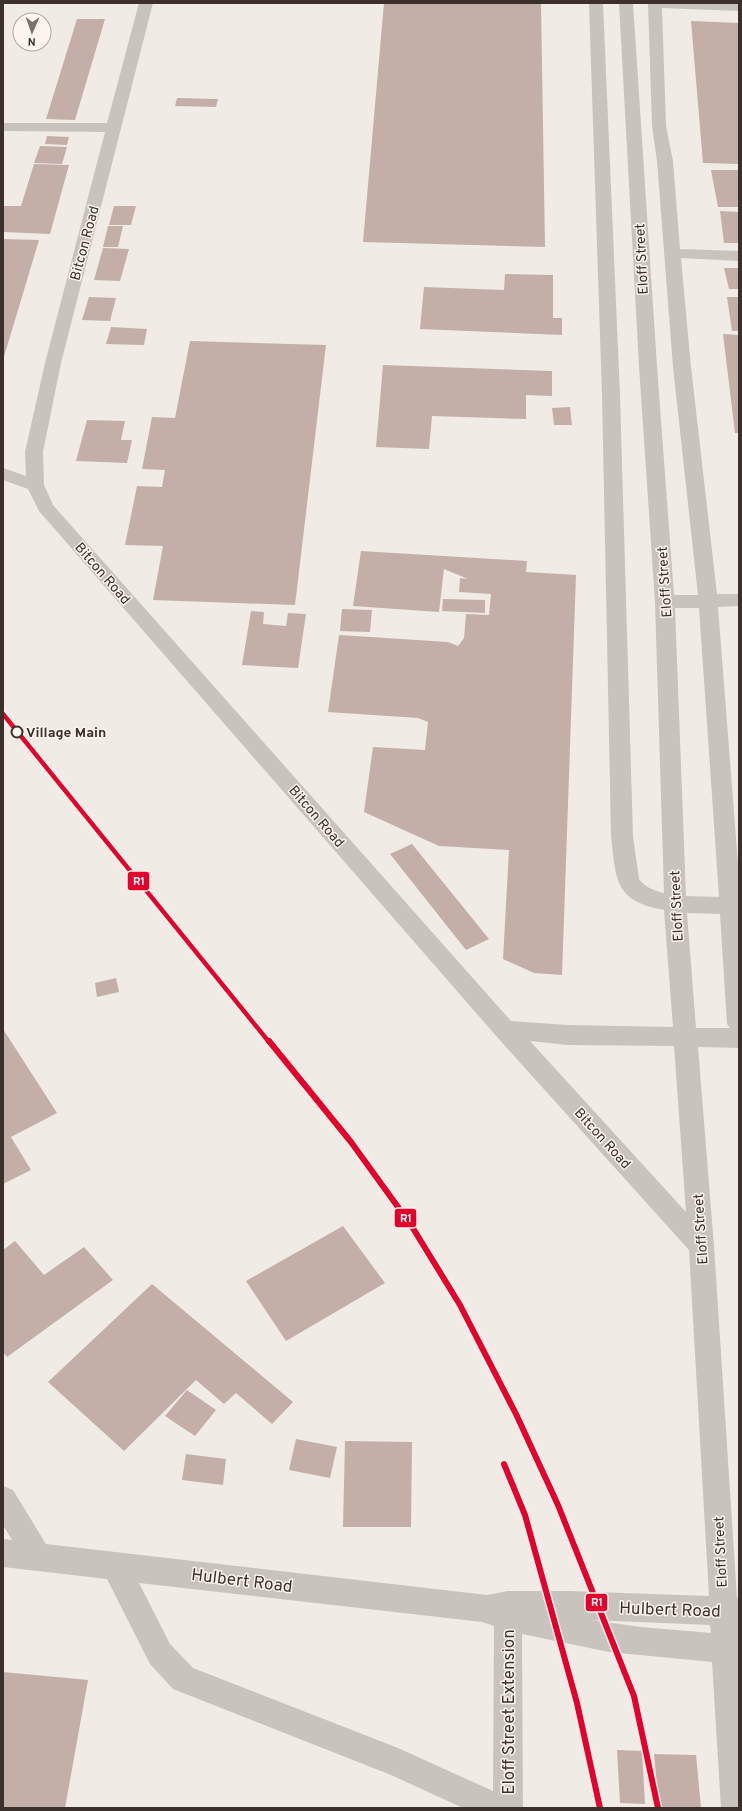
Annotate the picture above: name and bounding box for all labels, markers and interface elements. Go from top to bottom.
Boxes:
north arrow [12,12,52,52]
text: N [27,34,36,48]
street label: Bitcon Road [67,204,104,282]
street label: Eloff Street [632,223,653,295]
street label: Bitcon Road [70,540,133,608]
street label: Eloff Street [655,546,676,618]
marker: Village Main [10,725,24,739]
place label: Village Main [26,725,106,742]
street label: Bitcon Road [284,783,347,851]
street label: Eloff Street [667,870,688,942]
line badge: R1 [127,871,150,891]
text: R1 [133,875,145,889]
street label: Bitcon Road [570,1105,634,1173]
street label: Eloff Street [691,1193,712,1265]
line badge: R1 [394,1208,417,1228]
text: R1 [400,1212,412,1226]
street label: Eloff Street [711,1516,732,1588]
street label: Hulbert Road [190,1565,294,1599]
line badge: R1 [585,1593,608,1612]
text: R1 [591,1596,603,1610]
street label: Hulbert Road [619,1598,721,1624]
street label: Eloff Street Extension [499,1629,521,1795]

